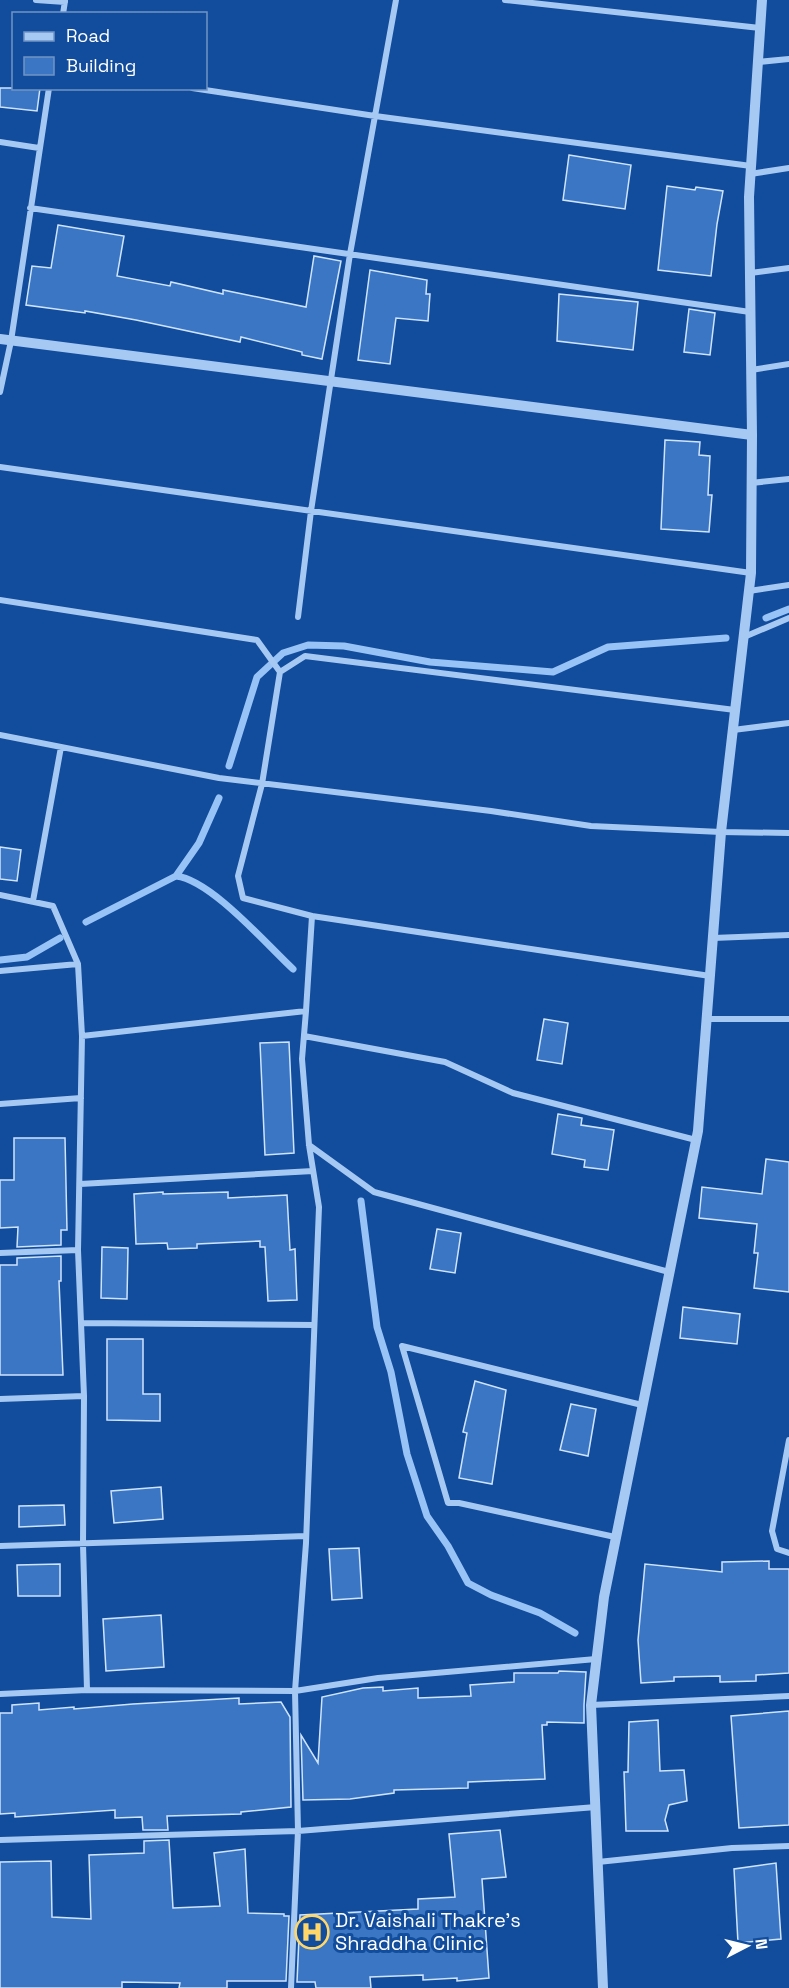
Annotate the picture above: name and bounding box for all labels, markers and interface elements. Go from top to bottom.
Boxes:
legend [12,12,207,90]
text: Road [66,24,110,47]
text: Building [66,54,136,77]
place label: Dr. Vaishali Thakre's Shraddha Clinic [335,1907,521,1956]
hospital icon: Dr. Vaishali Thakre's Shraddha Clinic [294,1914,330,1950]
north arrow [717,1916,777,1976]
text: N [750,1938,772,1951]

